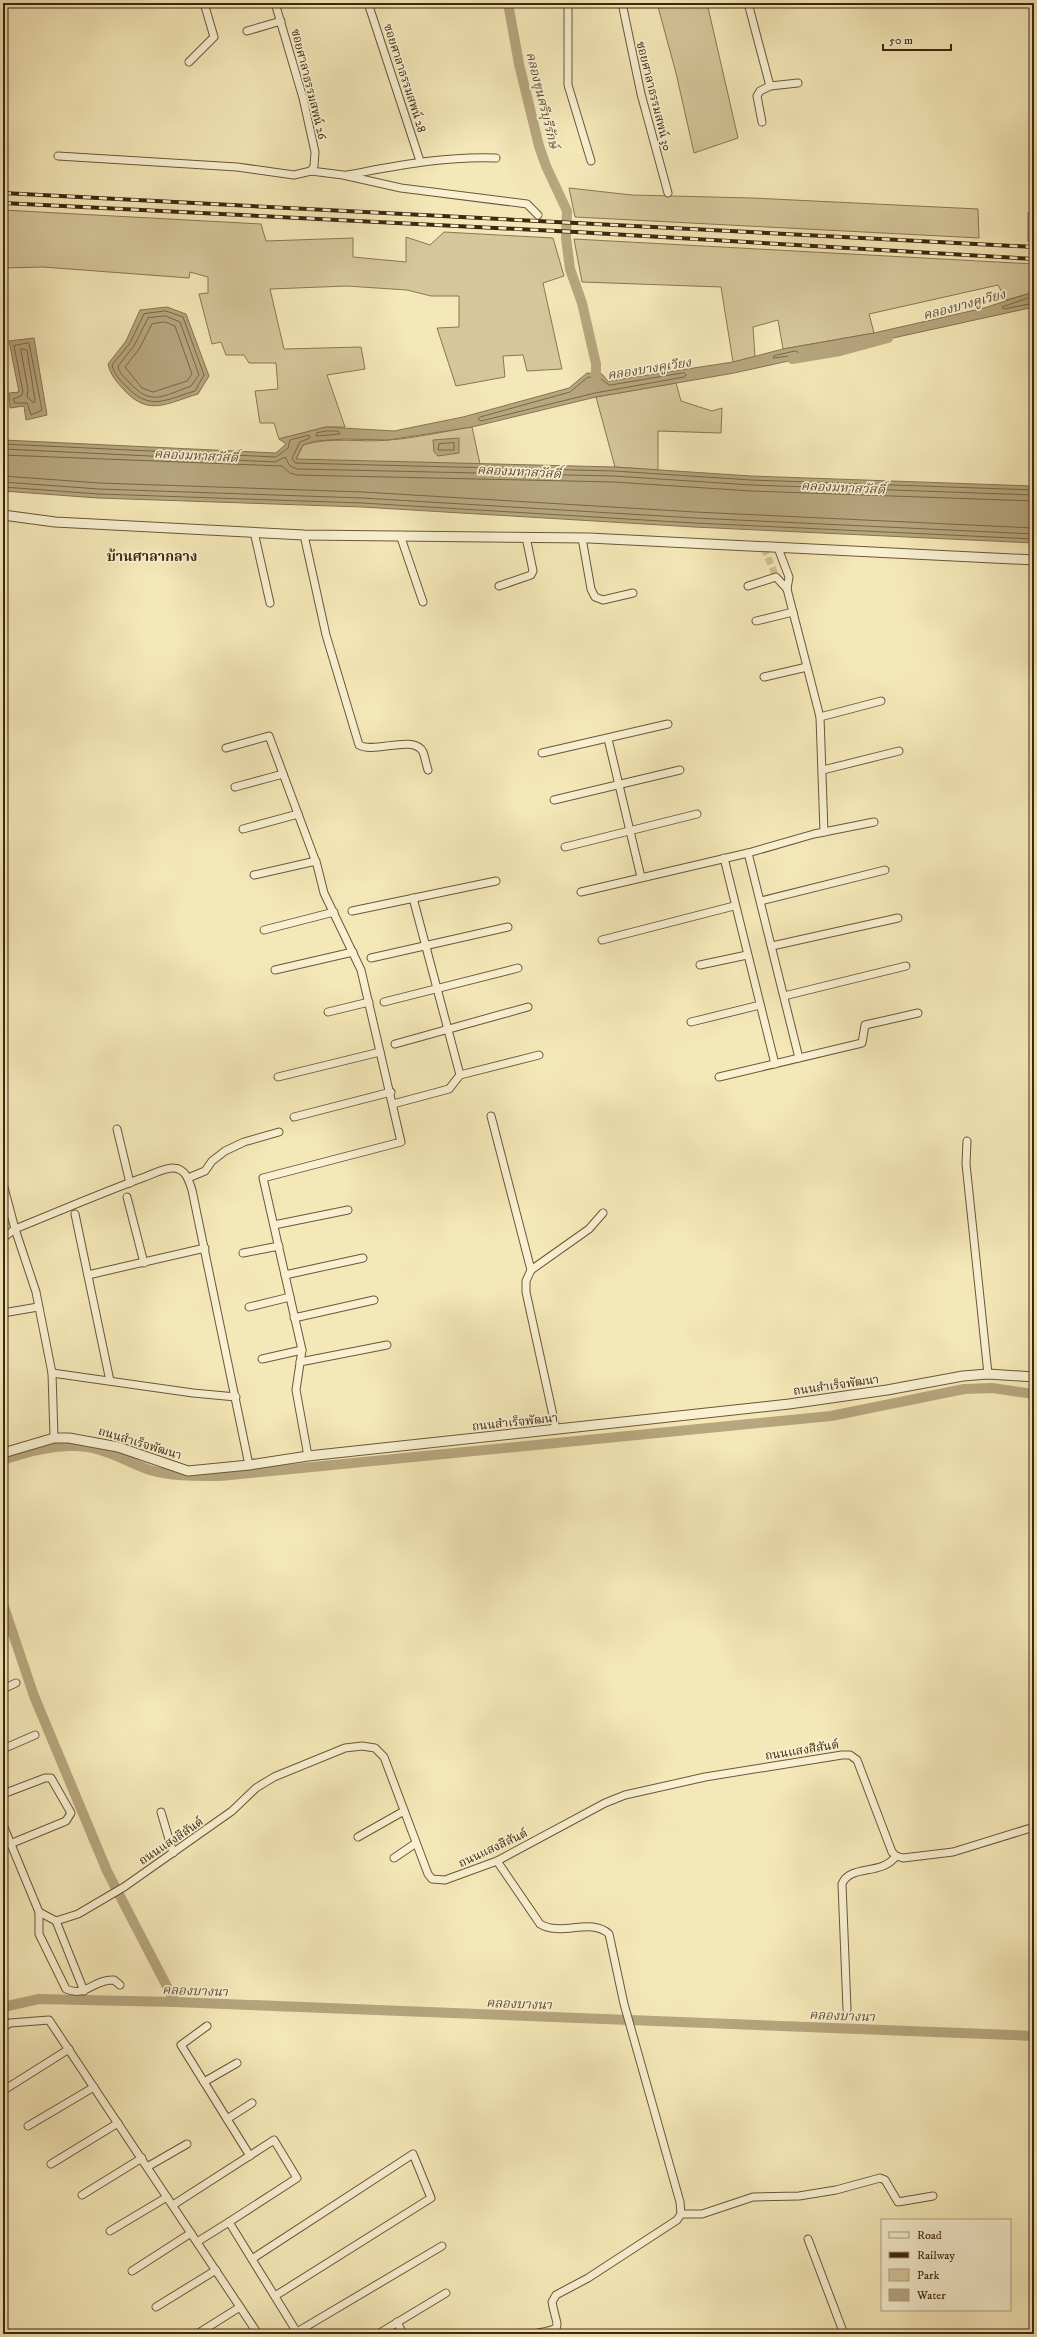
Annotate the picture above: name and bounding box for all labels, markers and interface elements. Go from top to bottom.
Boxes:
street label: ซอยศาลาธรรมสพน์ 28 [380,22,429,134]
scale bar [883,26,951,52]
street label: ซอยศาลาธรรมสพน์ 26 [288,27,330,142]
text: 50 m [889,33,913,48]
street label: ซอยศาลาธรรมสพน์ 30 [633,40,674,152]
water label: คลองขุนศรีบุรีรักษ์ [522,50,562,153]
water label: คลองบางคูเวียง [921,286,1008,324]
water label: คลองบางคูเวียง [606,354,693,384]
water label: คลองมหาสวัสดิ์ [154,444,243,466]
water label: คลองมหาสวัสดิ์ [477,460,566,482]
water label: คลองมหาสวัสดิ์ [801,476,890,498]
district label: บ้านศาลากลาง [107,548,197,566]
street label: ถนนสำเร็จพัฒนา [792,1371,880,1399]
street label: ถนนสำเร็จพัฒนา [471,1410,559,1434]
street label: ถนนสำเร็จพัฒนา [96,1423,184,1463]
street label: ถนนแสงสีสันต์ [764,1737,840,1764]
street label: ถนนแสงสีสันต์ [136,1814,206,1869]
street label: ถนนแสงสีสันต์ [456,1826,530,1871]
water label: คลองบางนา [162,1982,229,2000]
water label: คลองบางนา [486,1995,553,2013]
water label: คลองบางนา [809,2007,876,2025]
legend [881,2219,1011,2311]
text: Road [917,2228,942,2243]
text: Railway [917,2248,955,2263]
text: Park [917,2268,939,2283]
text: Water [916,2288,946,2303]

